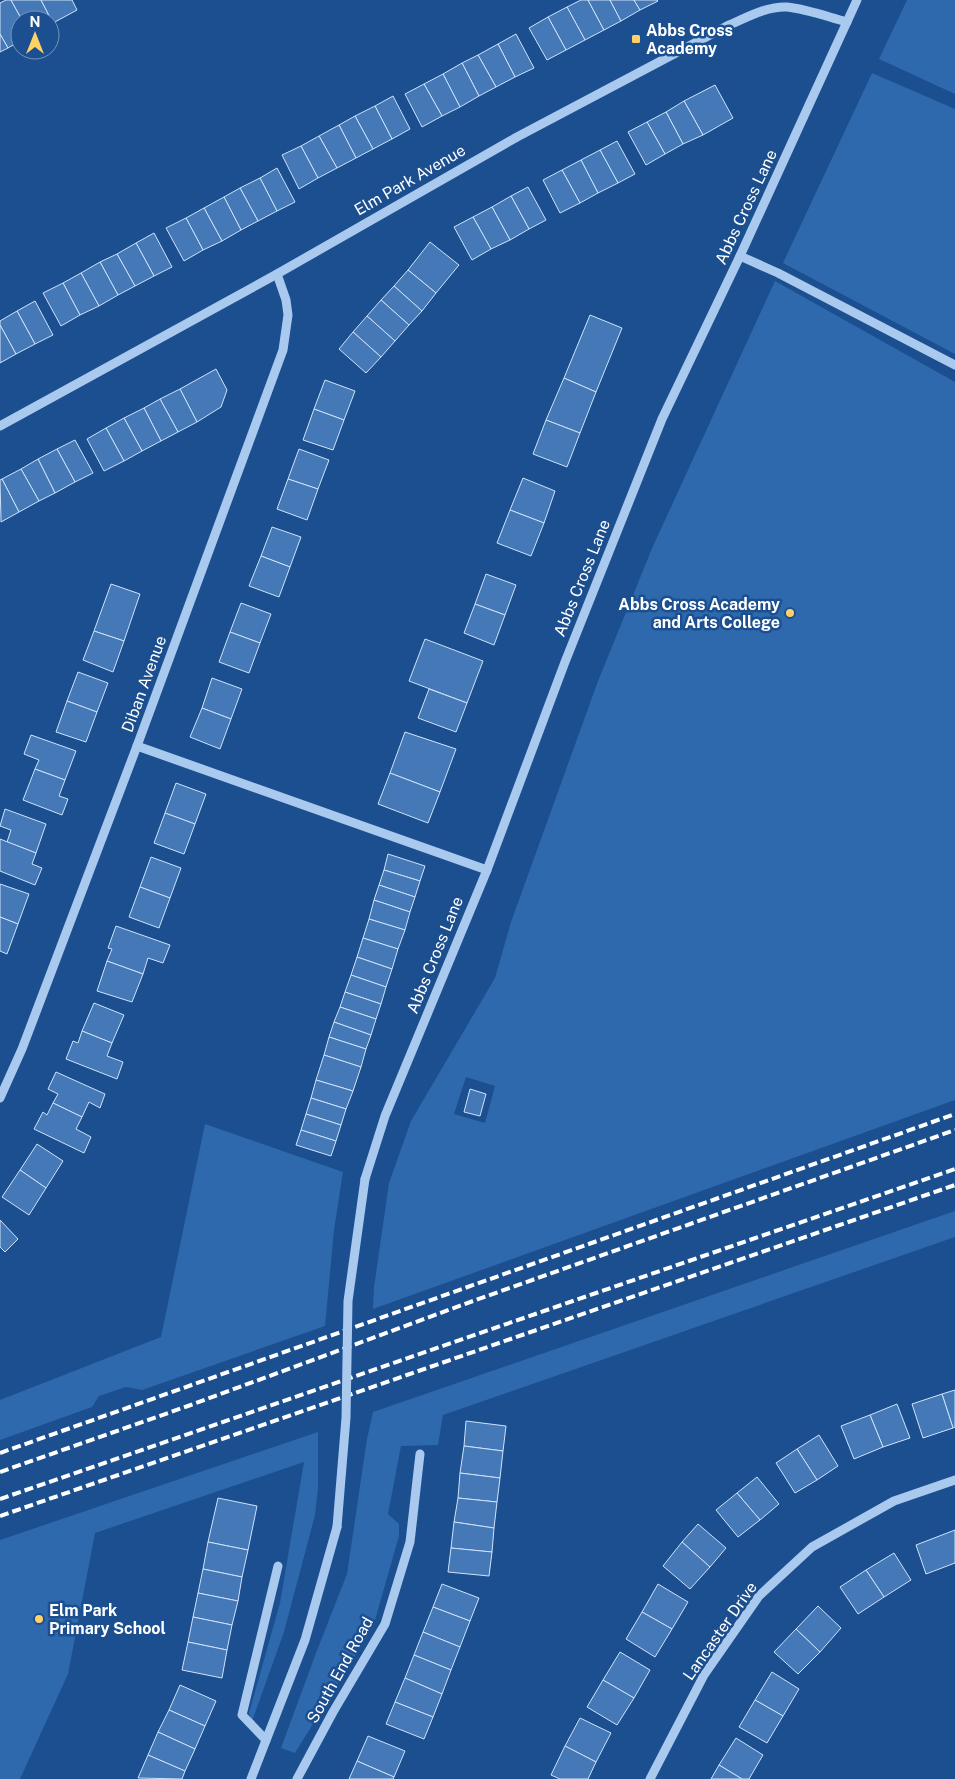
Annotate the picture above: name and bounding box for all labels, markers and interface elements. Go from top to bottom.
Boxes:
north arrow [10,10,60,60]
text: N [30,14,40,30]
place label: Abbs Cross Academy [646,21,733,58]
marker: Abbs Cross Academy [630,33,642,45]
street label: Elm Park Avenue [351,140,469,220]
street label: Abbs Cross Lane [711,147,781,267]
street label: Abbs Cross Lane [550,517,614,639]
place label: Abbs Cross Academy and Arts College [618,595,780,632]
marker: Abbs Cross Academy and Arts College [784,607,796,619]
street label: Diban Avenue [118,633,170,735]
street label: Abbs Cross Lane [403,894,467,1016]
street label: Lancaster Drive [679,1578,761,1684]
place label: Elm Park Primary School [49,1601,166,1638]
marker: Elm Park Primary School [33,1613,45,1625]
street label: South End Road [303,1614,377,1726]

